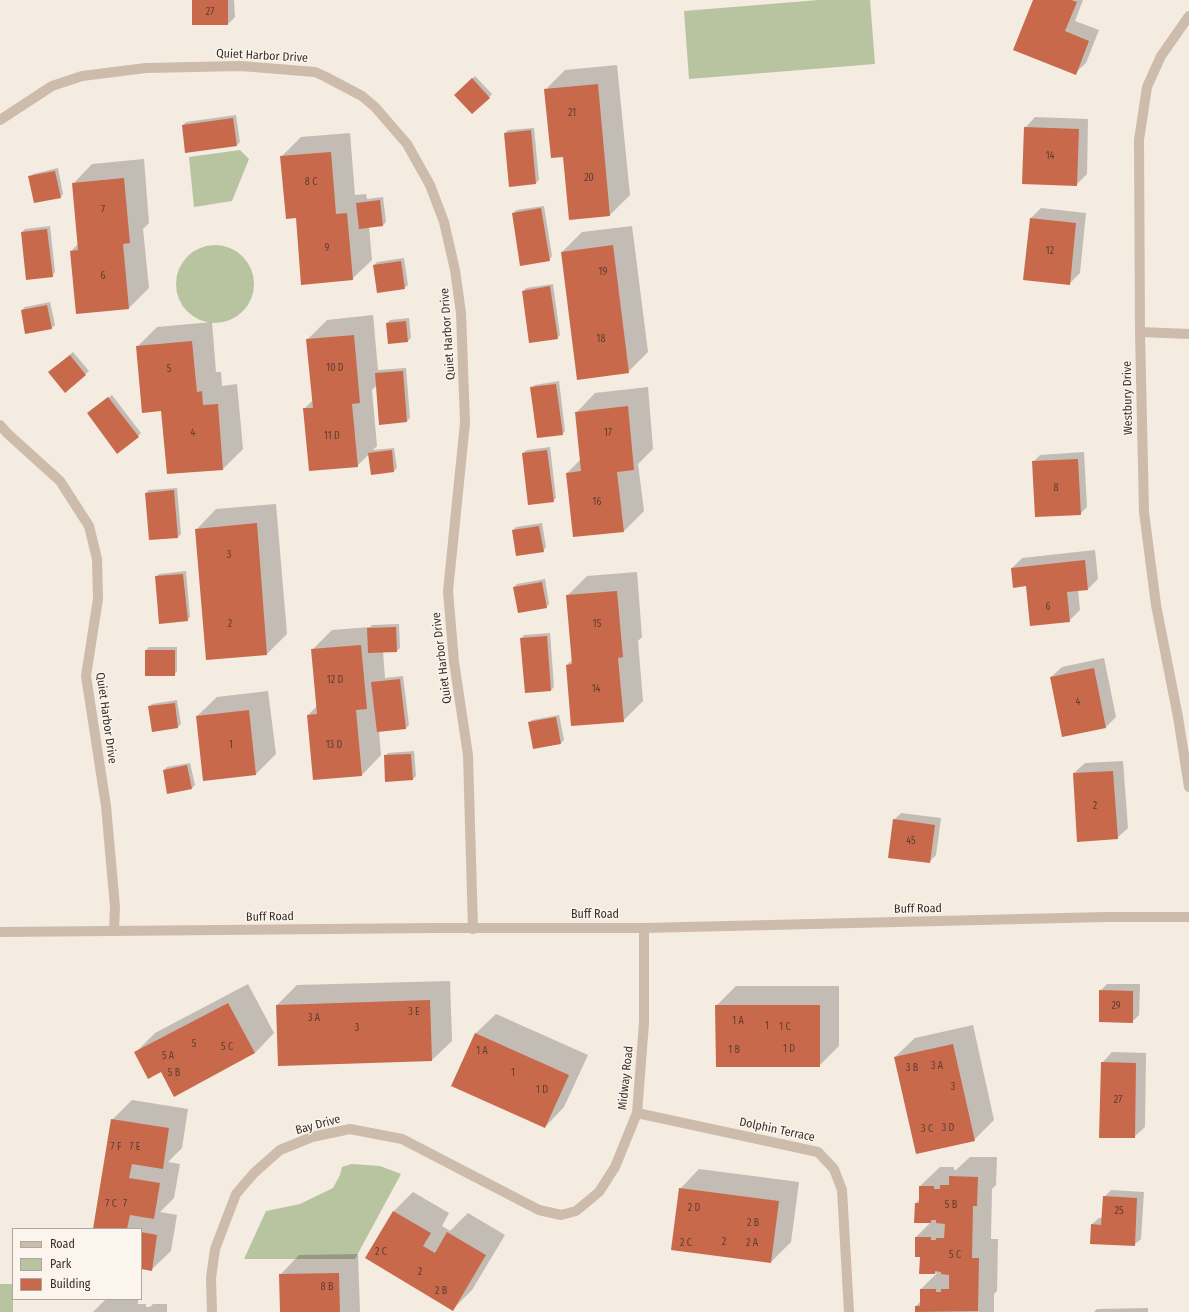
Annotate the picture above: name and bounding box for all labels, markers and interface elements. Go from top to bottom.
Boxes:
house number: 27 [206,6,214,18]
street label: Quiet Harbor Drive [216,46,308,66]
house number: 21 [568,107,576,119]
house number: 14 [1046,150,1054,162]
house number: 20 [584,172,594,184]
house number: 8 C [305,176,317,188]
house number: 7 [101,204,105,216]
house number: 9 [325,242,329,254]
house number: 12 [1046,245,1054,257]
house number: 19 [599,266,607,278]
house number: 6 [101,270,105,282]
street label: Quiet Harbor Drive [438,288,458,380]
house number: 18 [597,333,605,345]
street label: Westbury Drive [1120,361,1136,435]
house number: 10 D [326,362,344,374]
house number: 5 [167,363,171,375]
house number: 4 [191,427,195,439]
house number: 17 [604,427,612,439]
house number: 11 D [324,430,340,442]
house number: 8 [1054,482,1058,494]
house number: 16 [593,496,601,508]
house number: 3 [227,549,231,561]
house number: 6 [1046,601,1050,613]
street label: Quiet Harbor Drive [429,611,455,705]
house number: 2 [228,618,232,630]
house number: 15 [593,618,601,630]
street label: Quiet Harbor Drive [92,671,120,765]
house number: 12 D [327,674,343,686]
house number: 14 [592,683,600,695]
house number: 4 [1076,696,1080,708]
house number: 1 [229,739,233,751]
house number: 13 D [326,739,342,751]
house number: 2 [1093,800,1097,812]
house number: 45 [906,835,916,847]
street label: Buff Road [894,901,942,917]
street label: Buff Road [571,908,619,922]
street label: Buff Road [246,909,294,925]
house number: 29 [1111,1000,1121,1012]
house number: 3 E [408,1006,420,1018]
house number: 3 A [308,1012,320,1024]
house number: 1 A [732,1015,744,1027]
house number: 1 [765,1020,769,1032]
house number: 1 C [779,1021,791,1033]
house number: 3 [355,1022,359,1034]
house number: 5 [192,1038,196,1050]
house number: 5 C [221,1041,233,1053]
house number: 1 D [783,1043,795,1055]
house number: 1 B [728,1044,740,1056]
house number: 1 A [476,1045,488,1057]
street label: Midway Road [615,1045,637,1111]
house number: 5 A [162,1050,174,1062]
house number: 3 A [931,1060,943,1072]
house number: 3 B [906,1062,918,1074]
house number: 5 B [168,1067,180,1079]
house number: 1 [511,1067,515,1079]
house number: 3 [951,1081,955,1093]
house number: 1 D [536,1084,548,1096]
house number: 27 [1114,1094,1122,1106]
street label: Bay Drive [294,1112,342,1138]
street label: Dolphin Terrace [738,1115,816,1145]
house number: 3 D [942,1122,954,1134]
house number: 3 C [921,1123,933,1135]
house number: 7 F [111,1141,121,1153]
house number: 7 E [129,1141,141,1153]
house number: 7 C [105,1198,117,1210]
house number: 7 [123,1198,127,1210]
house number: 5 B [945,1199,957,1211]
house number: 2 D [688,1202,700,1214]
house number: 25 [1115,1205,1123,1217]
house number: 2 B [747,1217,759,1229]
legend [12,1228,142,1300]
house number: 2 [722,1236,726,1248]
text: Road [50,1237,75,1251]
house number: 2 C [680,1237,692,1249]
house number: 2 A [746,1237,758,1249]
house number: 2 C [375,1246,387,1258]
house number: 5 C [949,1249,961,1261]
text: Park [50,1257,71,1271]
house number: 2 [418,1266,422,1278]
text: Building [50,1277,90,1291]
house number: 8 B [321,1281,333,1293]
house number: 2 B [435,1285,447,1297]

